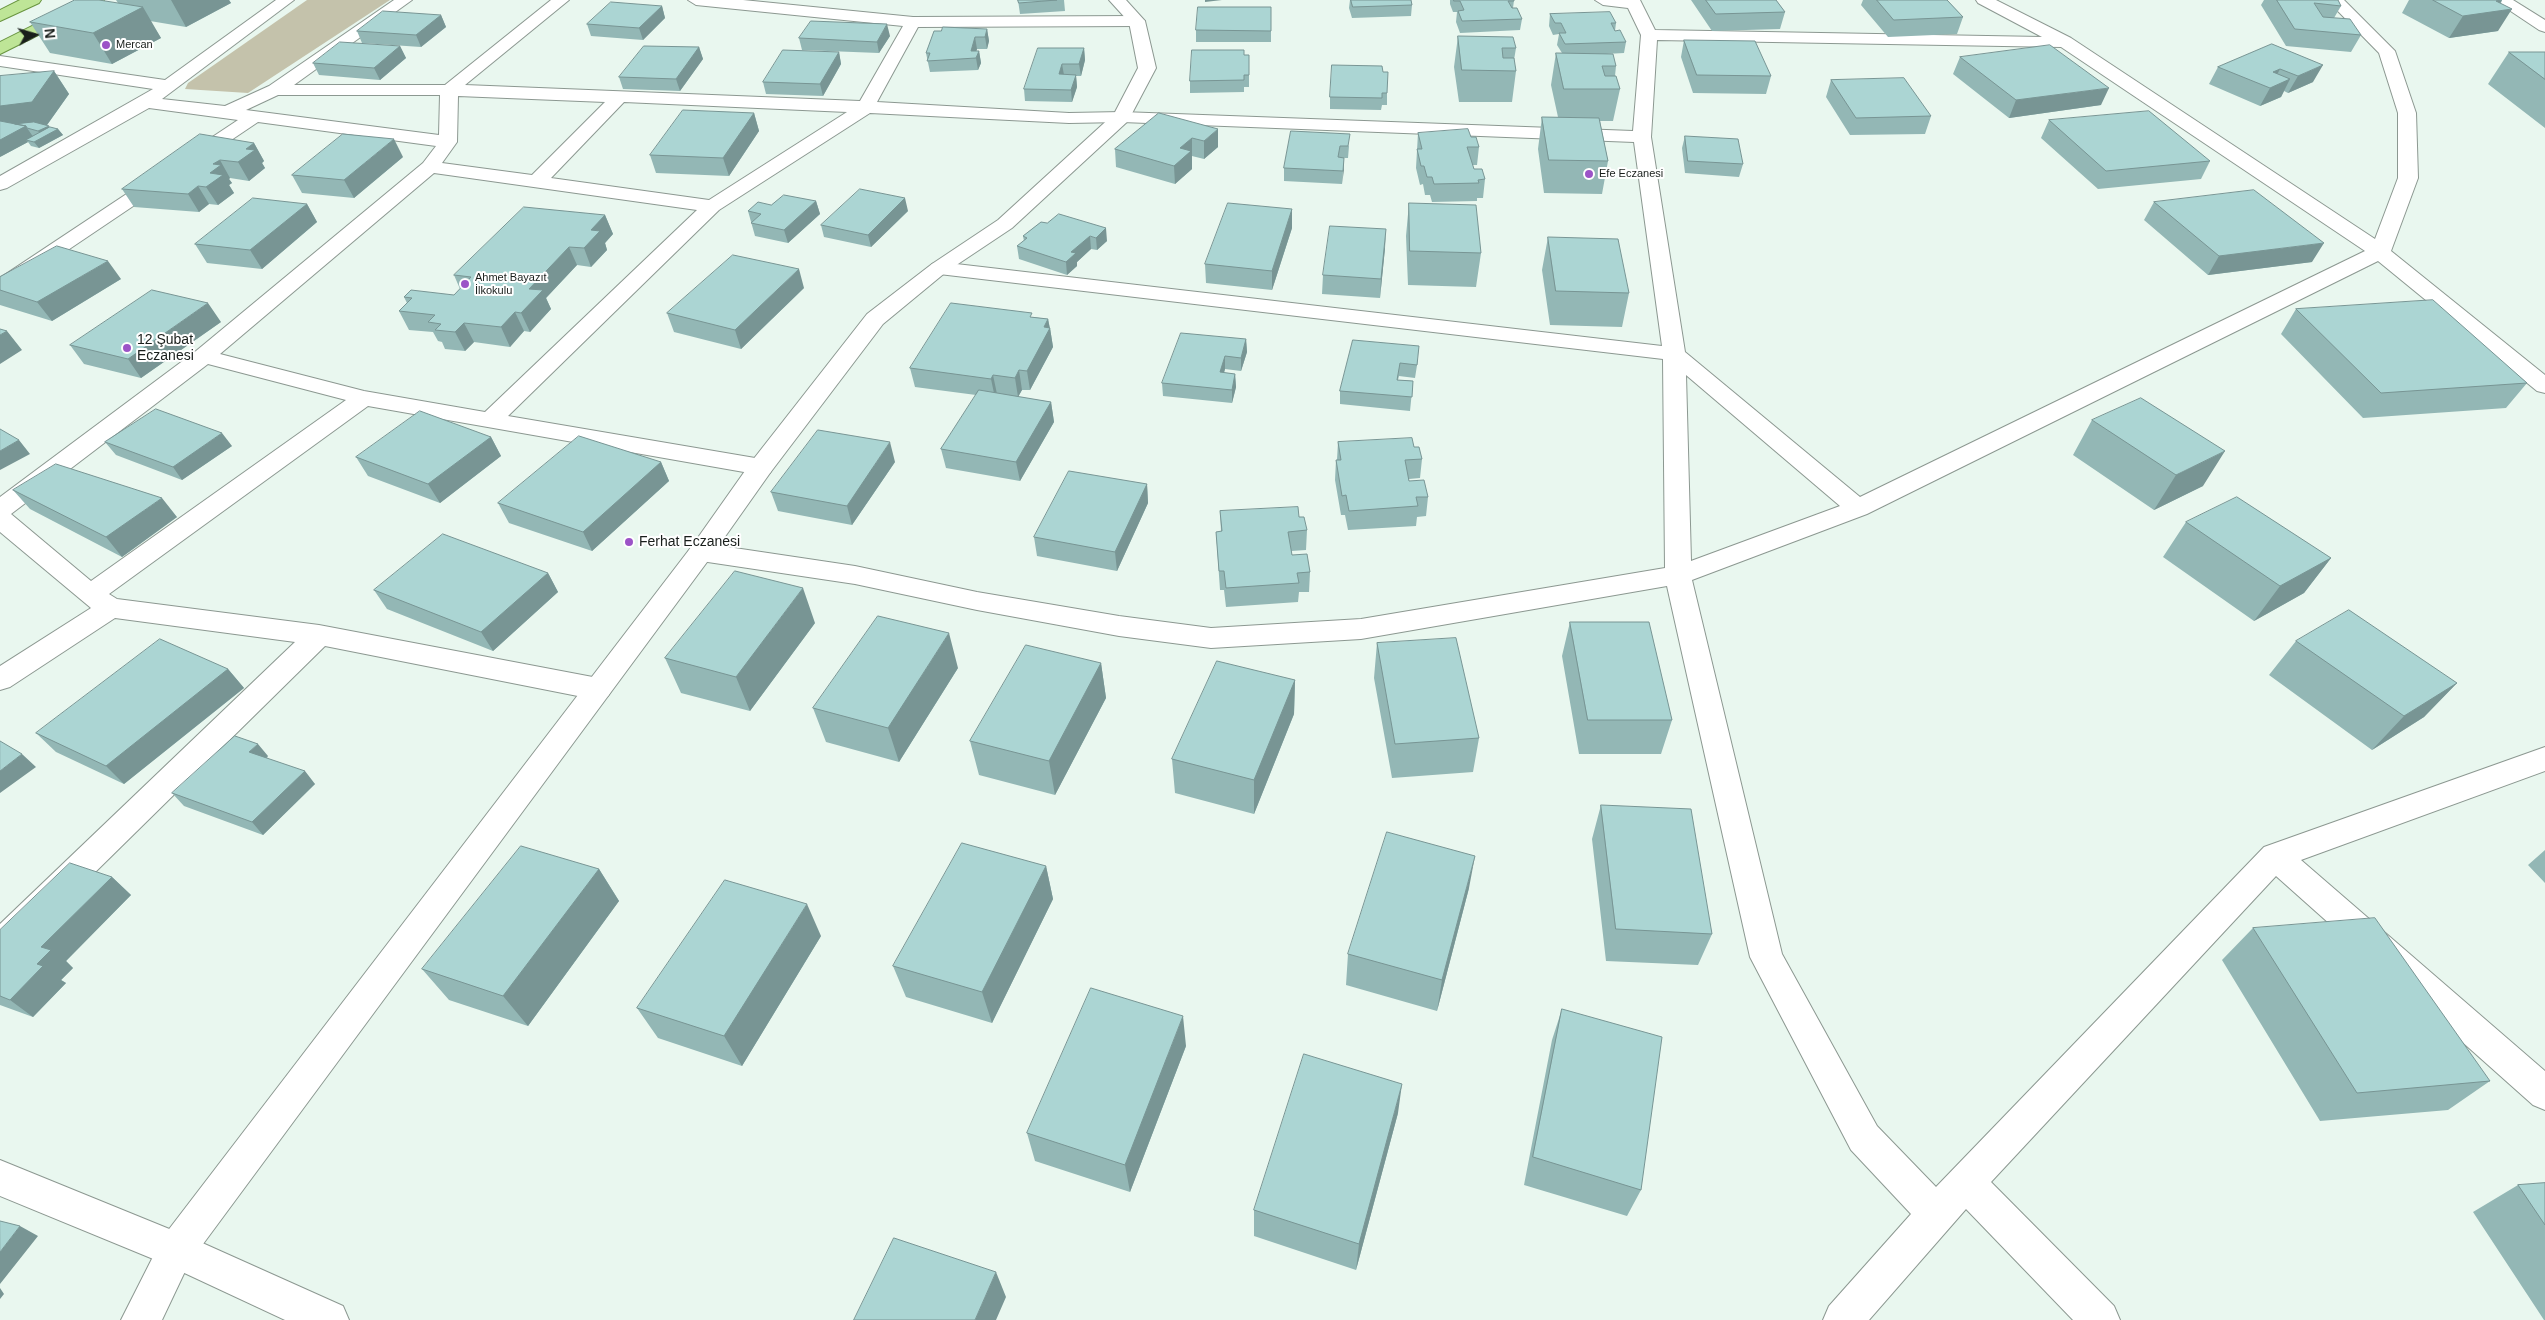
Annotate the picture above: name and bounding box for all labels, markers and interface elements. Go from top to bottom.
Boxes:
north arrow [10,10,60,60]
text: N [41,28,58,39]
place label: Mercan [116,38,153,52]
marker: Mercan [100,39,112,51]
place label: Efe Eczanesi [1599,167,1663,181]
marker: Efe Eczanesi [1583,168,1595,180]
place label: Ahmet Bayazıt İlkokulu [475,271,547,297]
marker: Ahmet Bayazıt İlkokulu [459,278,471,290]
place label: 12 Şubat Eczanesi [137,332,194,364]
marker: 12 Şubat Eczanesi [121,342,133,354]
place label: Ferhat Eczanesi [639,534,740,550]
marker: Ferhat Eczanesi [623,536,635,548]

